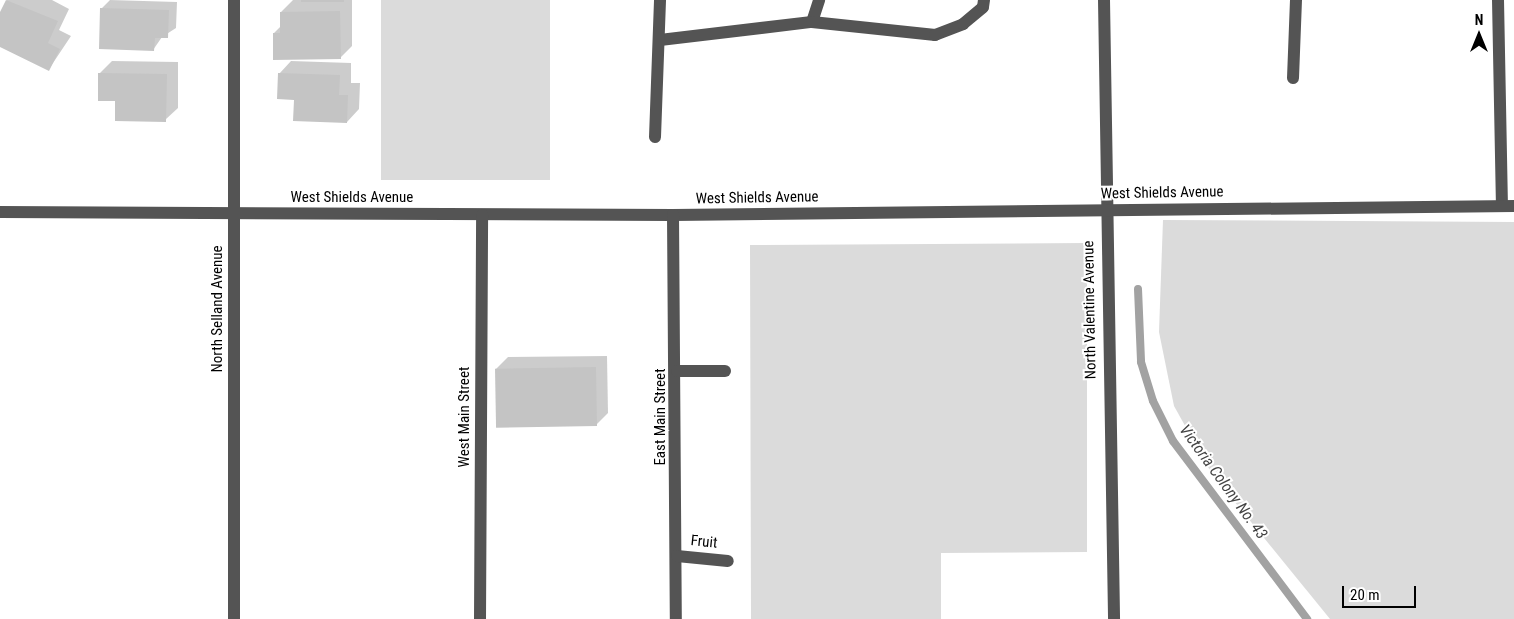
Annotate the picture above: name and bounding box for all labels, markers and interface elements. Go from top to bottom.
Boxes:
north arrow [1454,10,1504,60]
text: N [1475,12,1483,28]
street label: West Shields Avenue [1100,183,1224,203]
street label: West Shields Avenue [695,188,819,208]
street label: West Shields Avenue [291,189,413,207]
street label: North Valentine Avenue [1080,241,1100,379]
street label: North Selland Avenue [209,245,227,373]
street label: West Main Street [456,367,474,467]
street label: East Main Street [652,368,670,466]
water label: Victoria Colony No. 43 [1175,421,1271,543]
street label: Fruit [690,532,718,552]
scale bar [1344,576,1418,608]
text: 20 m [1350,586,1380,604]

